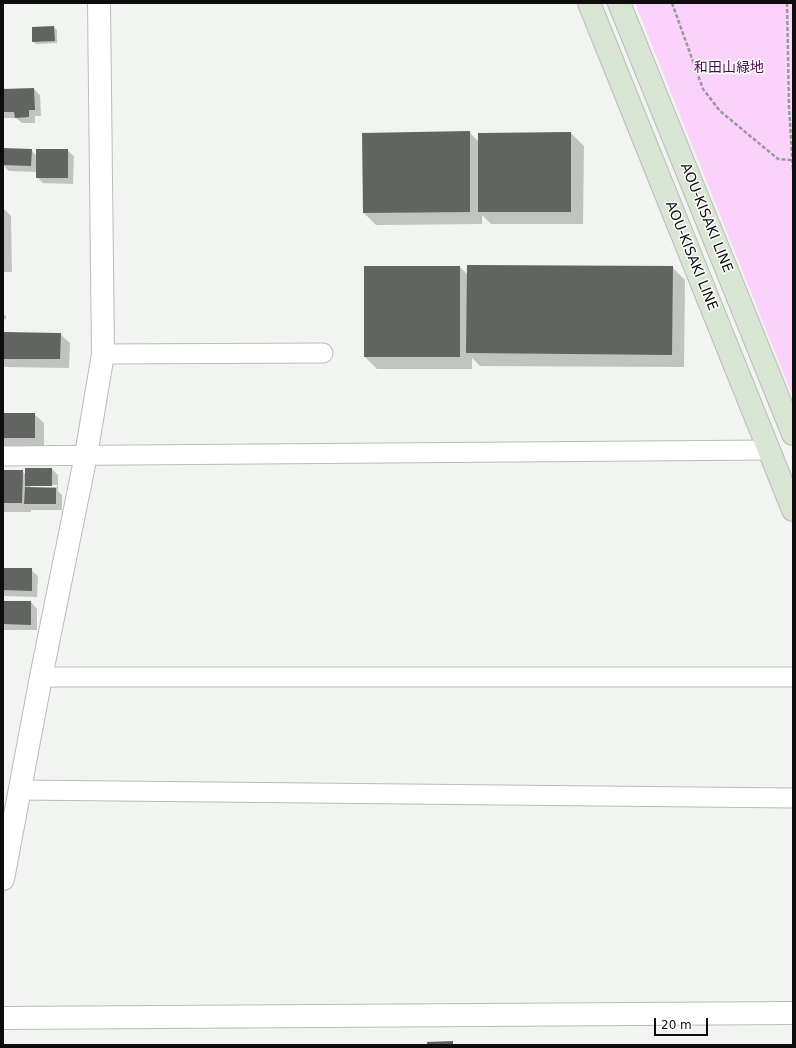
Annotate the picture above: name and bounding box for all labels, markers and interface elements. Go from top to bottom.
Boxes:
park label: 和田山緑地 [694,60,764,76]
street label: AOU-KISAKI LINE [676,161,736,275]
street label: AOU-KISAKI LINE [661,199,721,313]
scale bar [656,1010,710,1036]
text: 20 m [661,1018,692,1032]

